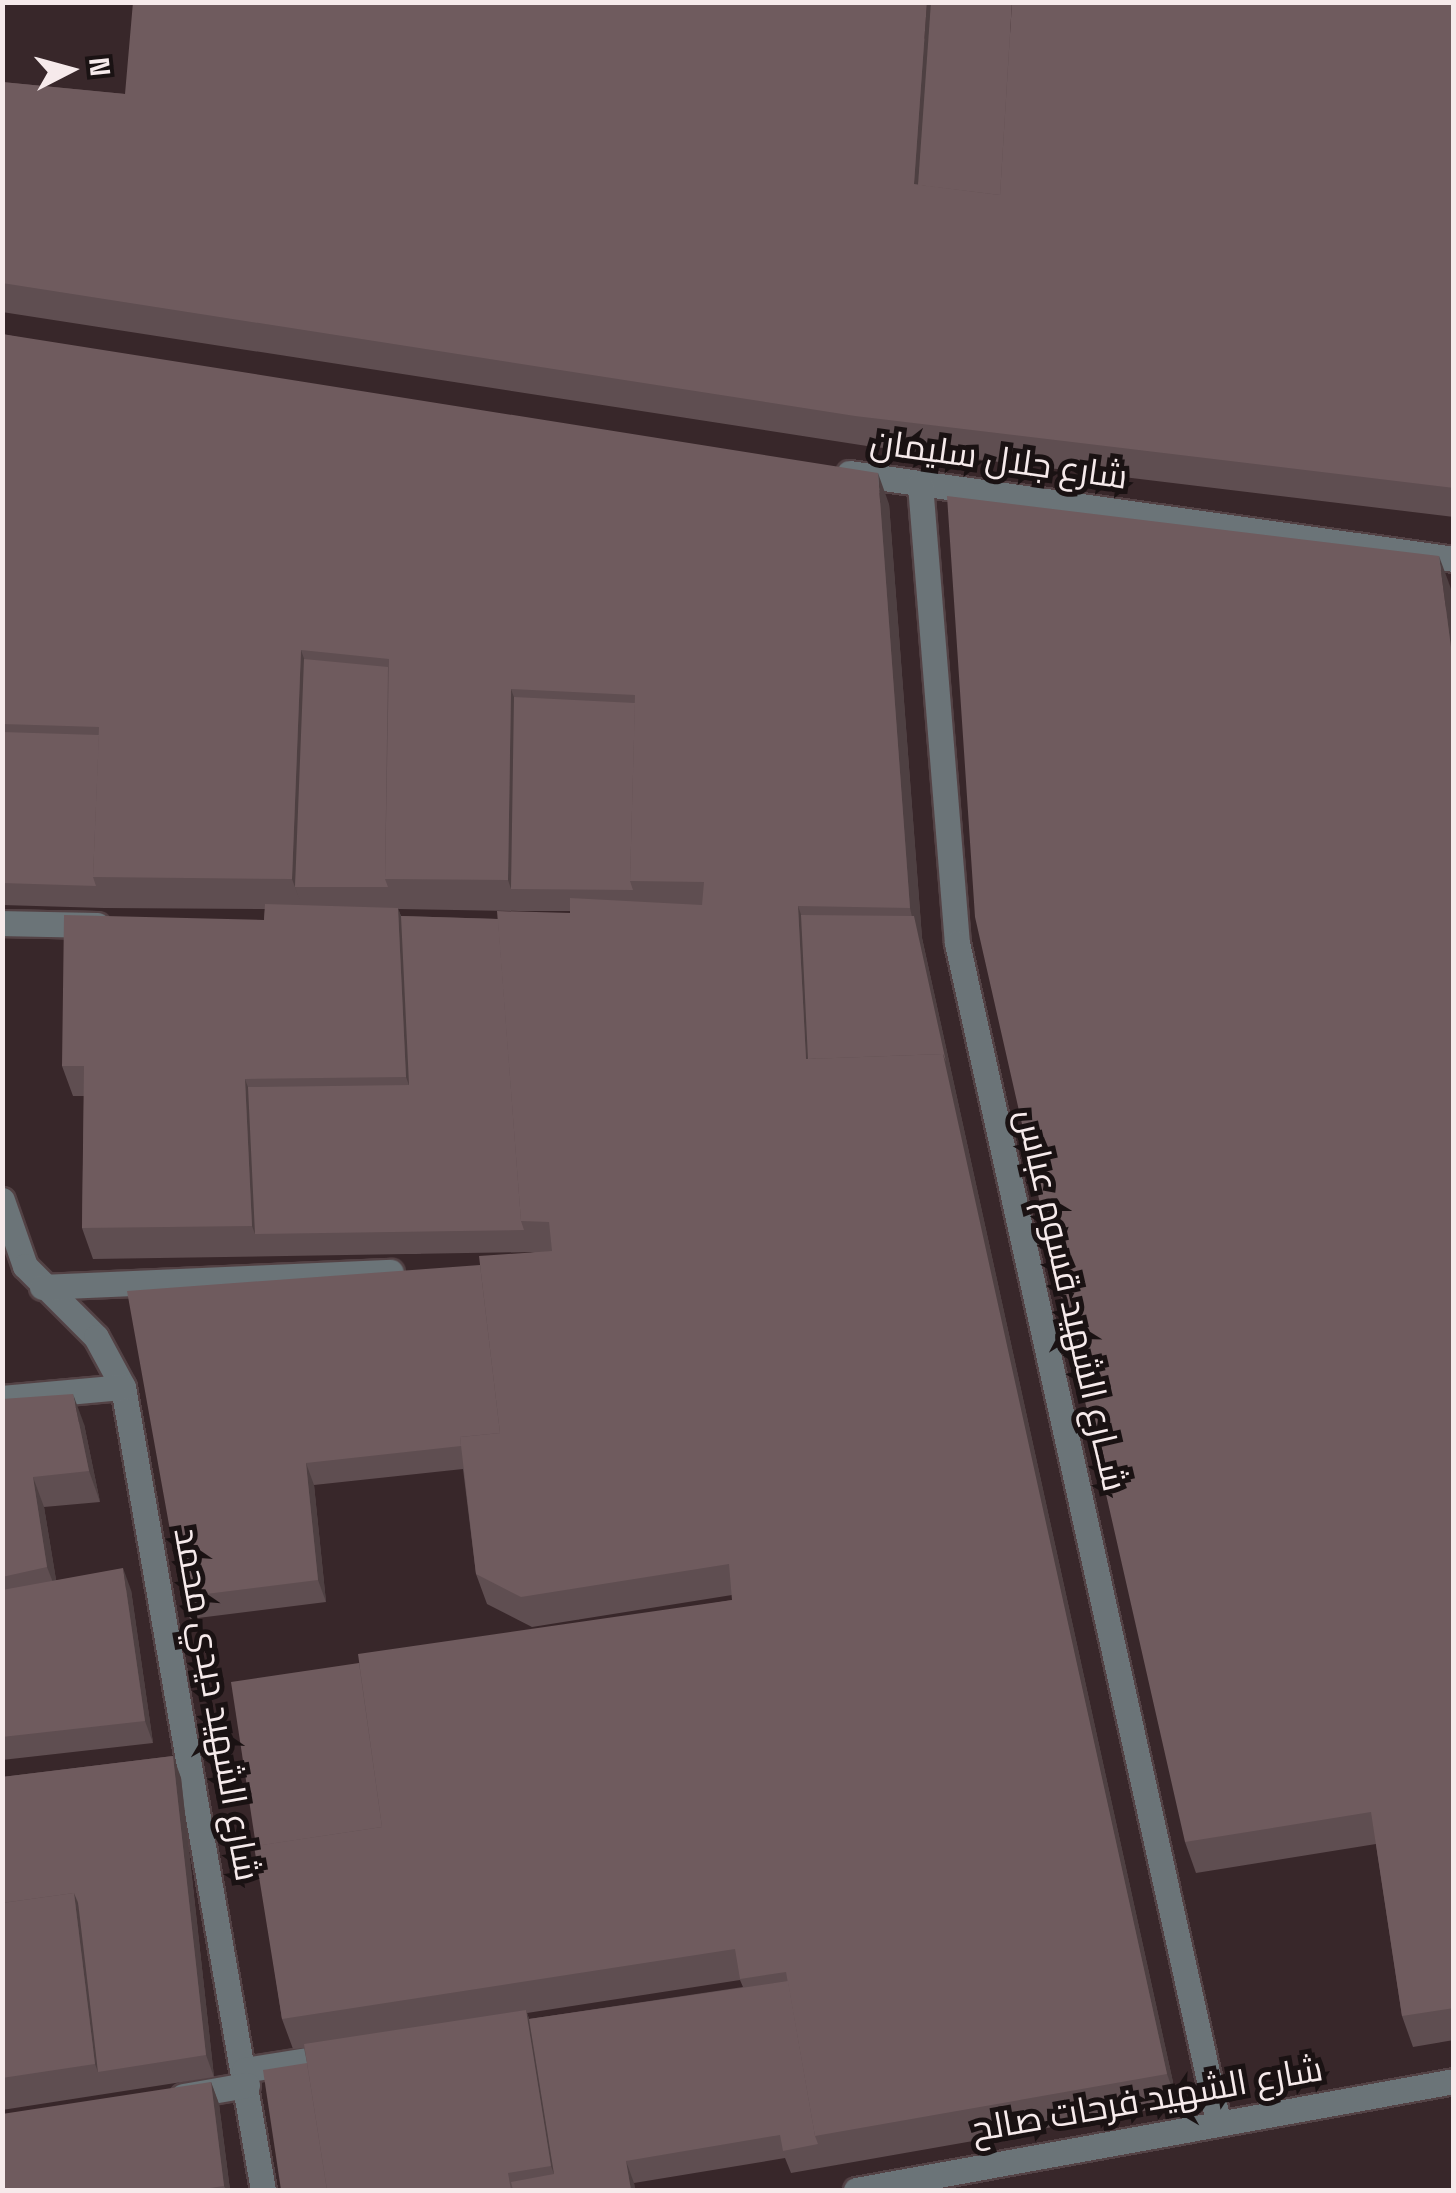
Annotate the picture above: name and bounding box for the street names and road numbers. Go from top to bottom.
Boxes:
street label: شارع جلال سليمان [868,420,1130,498]
street label: شــارع الشهيد قسوم عباس [1008,1105,1136,1495]
street label: شارع الشهيد ديدي محمد [165,1524,269,1884]
street label: شارع الشهيد فرحات صالح [968,2047,1326,2151]

